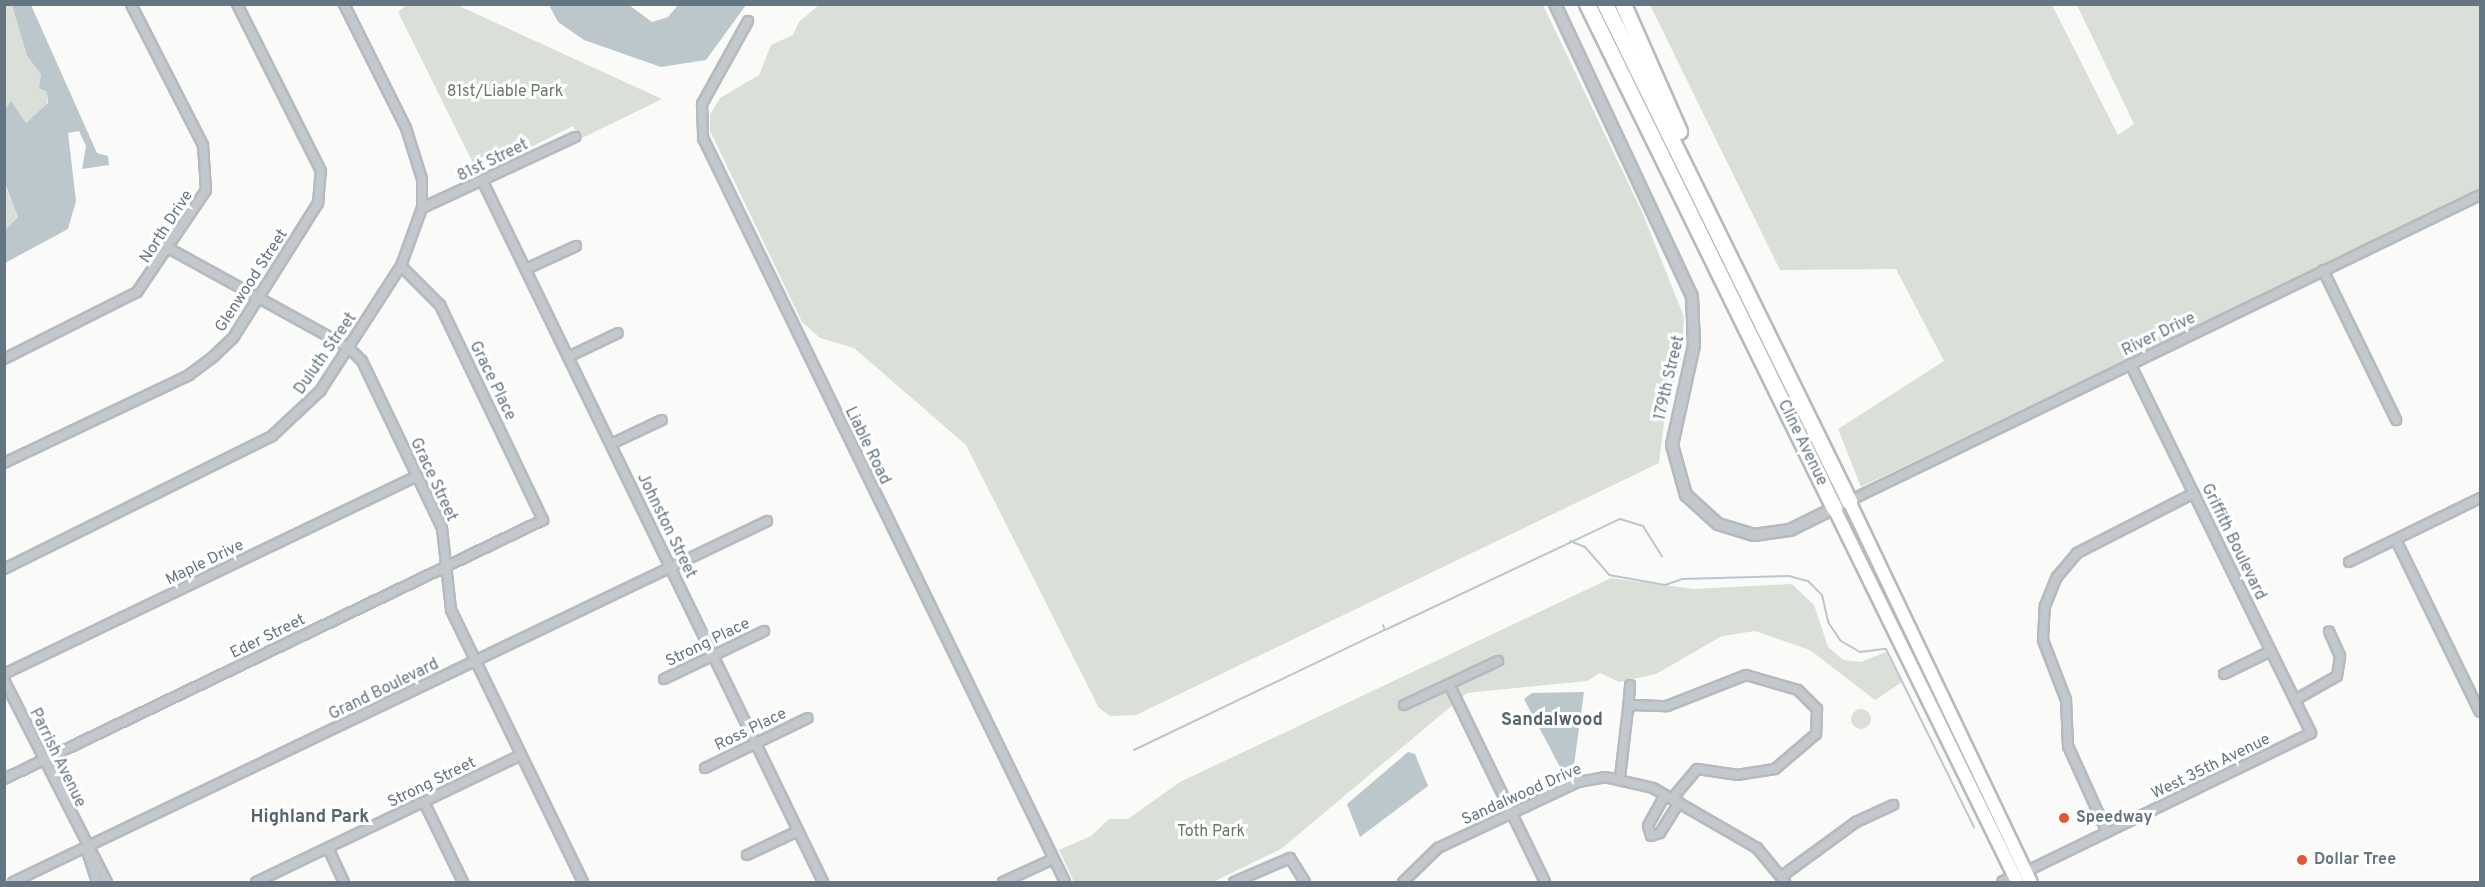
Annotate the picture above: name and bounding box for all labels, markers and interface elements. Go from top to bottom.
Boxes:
park label: 81st/Liable Park [447,82,563,102]
street label: 81st Street [454,136,532,186]
street label: North Drive [136,187,198,267]
street label: Glenwood Street [211,226,293,336]
street label: Duluth Street [291,309,361,399]
street label: River Drive [2119,309,2199,361]
street label: 179th Street [1651,334,1689,422]
street label: Grace Place [465,338,519,424]
street label: Cline Avenue [1773,397,1831,489]
street label: Liable Road [840,404,894,488]
street label: Grace Street [405,435,461,525]
street label: Johnston Street [632,470,700,582]
street label: Griffith Boulevard [2197,481,2269,603]
street label: Maple Drive [163,536,247,590]
street label: Eder Street [227,611,309,663]
street label: Strong Place [663,614,753,672]
street label: Grand Boulevard [326,655,442,725]
street label: Ross Place [712,704,790,756]
street label: Parrish Avenue [25,705,89,811]
district label: Sandalwood [1501,710,1603,732]
street label: West 35th Avenue [2148,730,2274,804]
street label: Strong Street [385,753,479,813]
street label: Sandalwood Drive [1459,760,1585,830]
district label: Highland Park [251,807,369,829]
place label: Speedway [2076,808,2152,828]
marker: Speedway [2057,811,2071,825]
park label: Toth Park [1177,822,1245,842]
place label: Dollar Tree [2314,850,2396,870]
marker: Dollar Tree [2295,853,2309,867]

